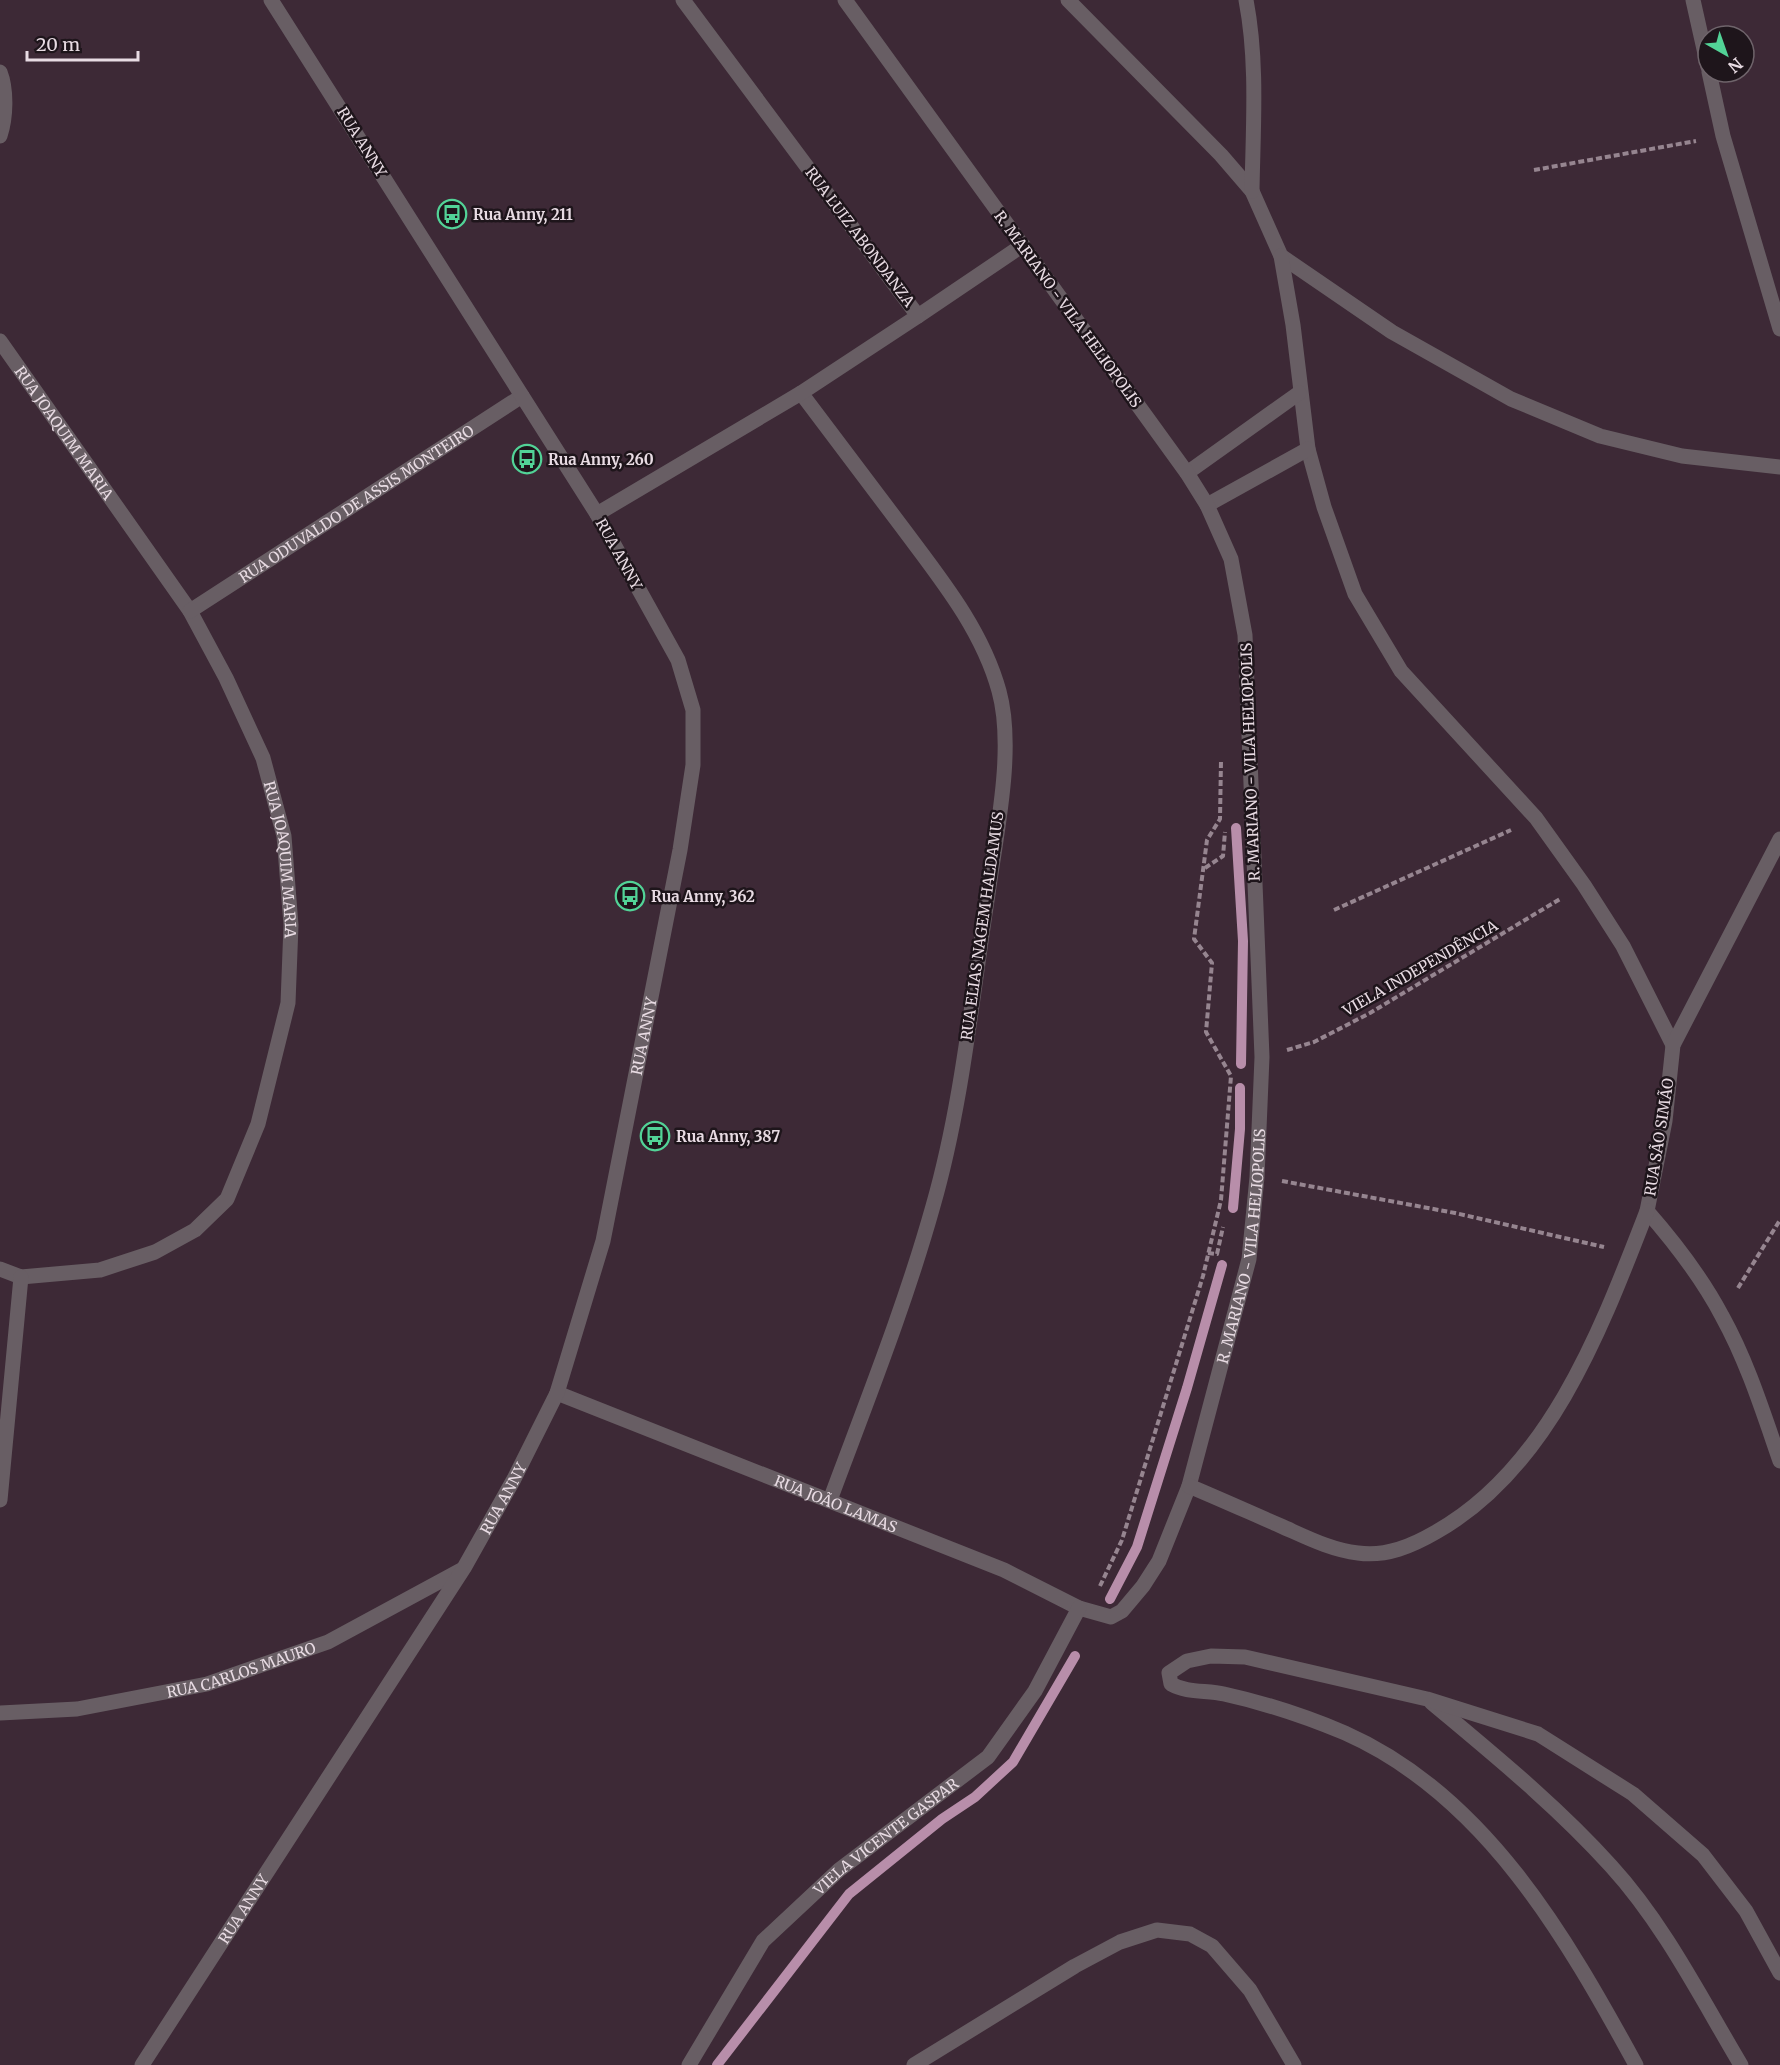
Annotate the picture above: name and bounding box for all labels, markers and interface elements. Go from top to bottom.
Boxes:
scale bar [27,24,138,62]
north arrow [1696,24,1756,84]
text: 20 m [36,33,80,56]
text: N [1724,54,1747,77]
street label: RUA ANNY [333,104,391,181]
street label: RUA LUIZ ABONDANZA [801,163,919,311]
bus stop icon: Rua Anny, 211 [436,198,468,230]
place label: Rua Anny, 211 [473,205,573,225]
street label: R. MARIANO - VILA HELIOPOLIS [990,207,1146,411]
street label: RUA JOAQUIM MARIA [11,362,118,504]
street label: RUA ODUVALDO DE ASSIS MONTEIRO [235,420,477,586]
bus stop icon: Rua Anny, 260 [511,443,543,475]
place label: Rua Anny, 260 [548,450,654,470]
street label: RUA ANNY [592,515,647,593]
street label: R. MARIANO - VILA HELIOPOLIS [1236,642,1264,881]
street label: RUA JOAQUIM MARIA [260,779,301,939]
street label: RUA ELIAS NAGEM HALDAMUS [957,810,1007,1042]
bus stop icon: Rua Anny, 362 [614,880,646,912]
place label: Rua Anny, 362 [651,887,755,907]
street label: VIELA INDEPENDÊNCIA [1338,915,1501,1021]
street label: RUA ANNY [626,995,660,1077]
street label: RUA SÃO SIMÃO [1640,1077,1678,1197]
bus stop icon: Rua Anny, 387 [639,1120,671,1152]
place label: Rua Anny, 387 [676,1127,780,1147]
street label: R. MARIANO - VILA HELIOPOLIS [1212,1128,1269,1366]
street label: RUA ANNY [475,1459,530,1537]
street label: RUA JOÃO LAMAS [772,1471,900,1536]
street label: RUA CARLOS MAURO [165,1638,318,1701]
street label: VIELA VICENTE GASPAR [808,1773,962,1899]
street label: RUA ANNY [214,1870,273,1947]

